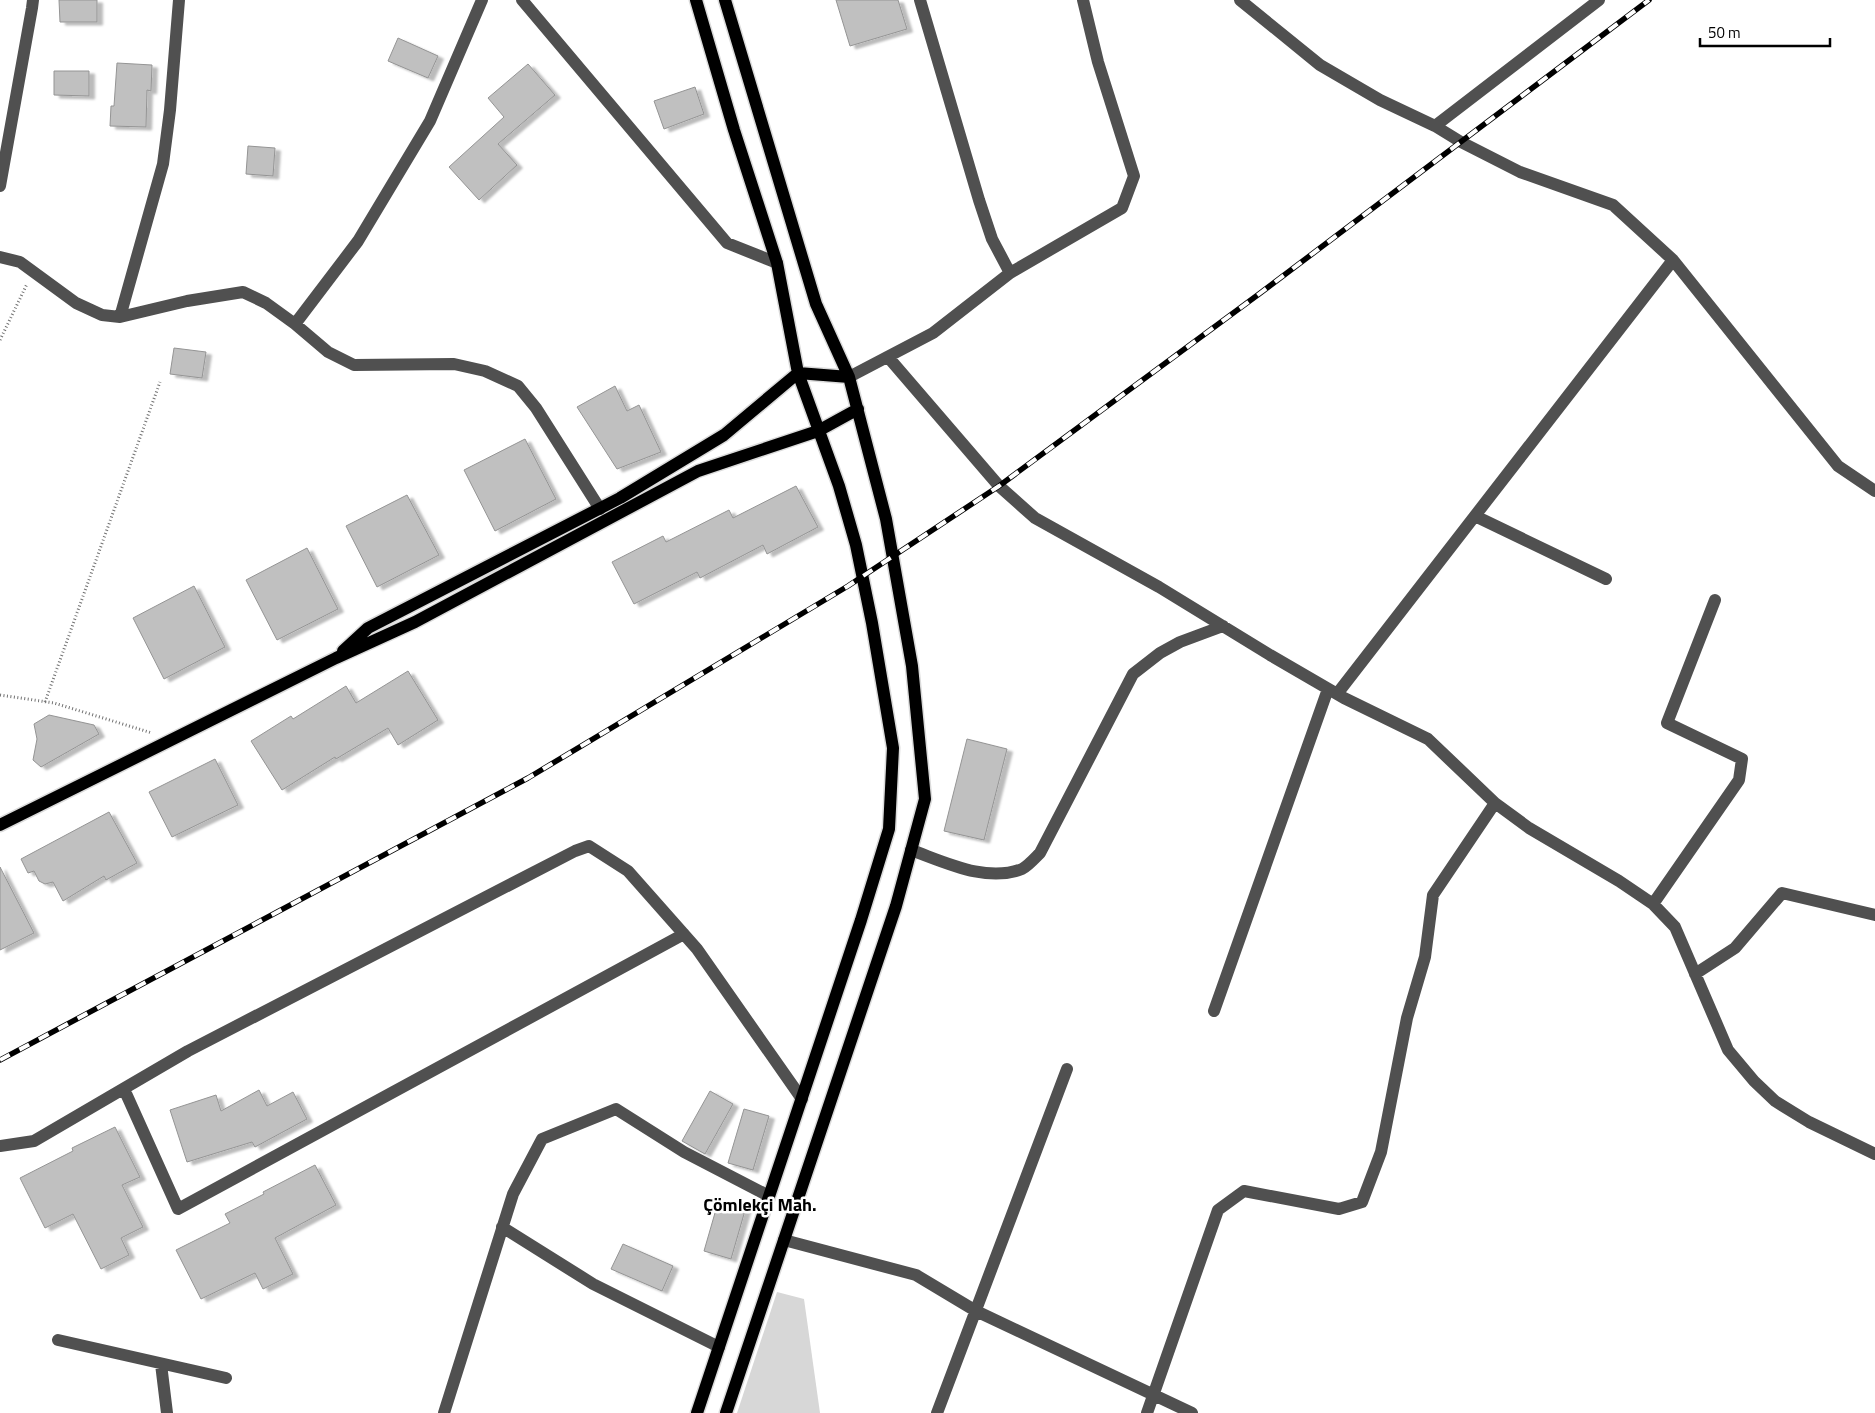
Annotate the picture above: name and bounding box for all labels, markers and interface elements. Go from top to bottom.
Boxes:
scale bar [1700,15,1830,47]
text: 50 m [1708,21,1741,44]
district label: Çömlekçi Mah. [703,1191,817,1218]

